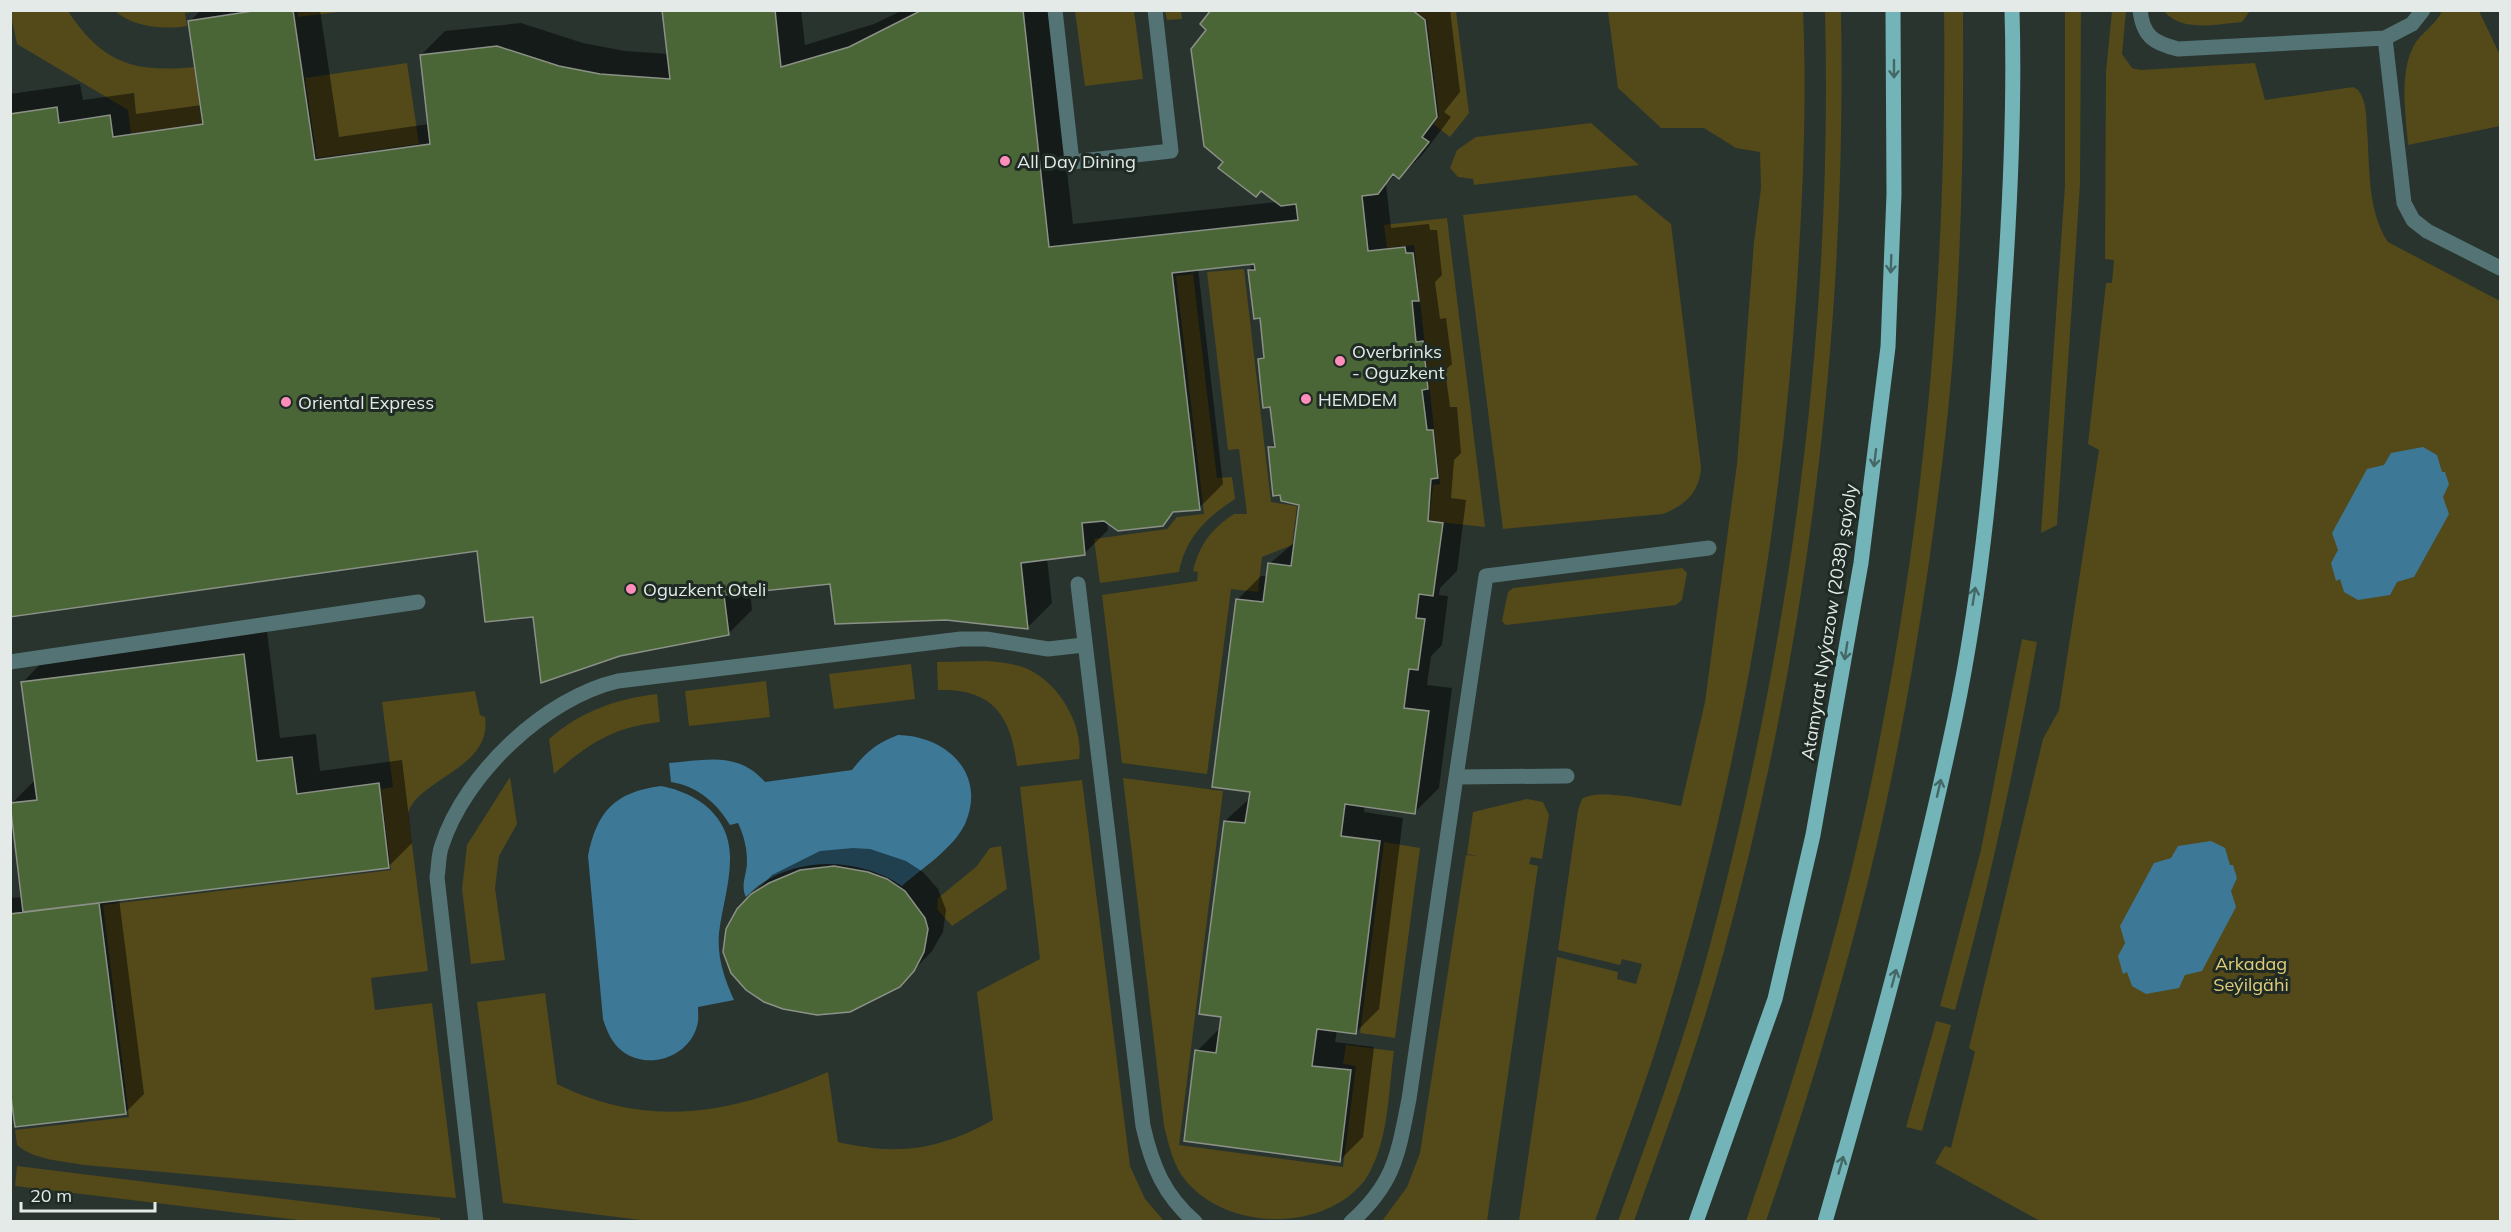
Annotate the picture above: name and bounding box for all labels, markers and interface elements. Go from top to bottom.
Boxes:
one-way arrow [1888,58,1900,78]
place label: All Day Dining [1017,150,1136,173]
marker: All Day Dining [998,154,1012,168]
one-way arrow [1886,253,1897,273]
place label: Overbrinks - Oguzkent [1352,340,1445,384]
marker: Overbrinks - Oguzkent [1333,354,1347,368]
place label: HEMDEM [1318,388,1397,411]
place label: Oriental Express [298,391,434,414]
marker: HEMDEM [1299,392,1313,406]
marker: Oriental Express [279,395,293,409]
one-way arrow [1869,448,1880,467]
street label: Atamyrat Nyýazow (2038) şaýoly [1796,482,1862,762]
place label: Oguzkent Oteli [643,578,766,601]
marker: Oguzkent Oteli [624,582,638,596]
one-way arrow [1969,587,1980,606]
one-way arrow [1841,641,1852,660]
one-way arrow [1934,778,1945,798]
park label: Arkadag Seýilgähi [2213,952,2289,996]
one-way arrow [1889,968,1901,987]
one-way arrow [1836,1156,1848,1175]
scale bar [21,1175,154,1213]
text: 20 m [30,1184,72,1207]

